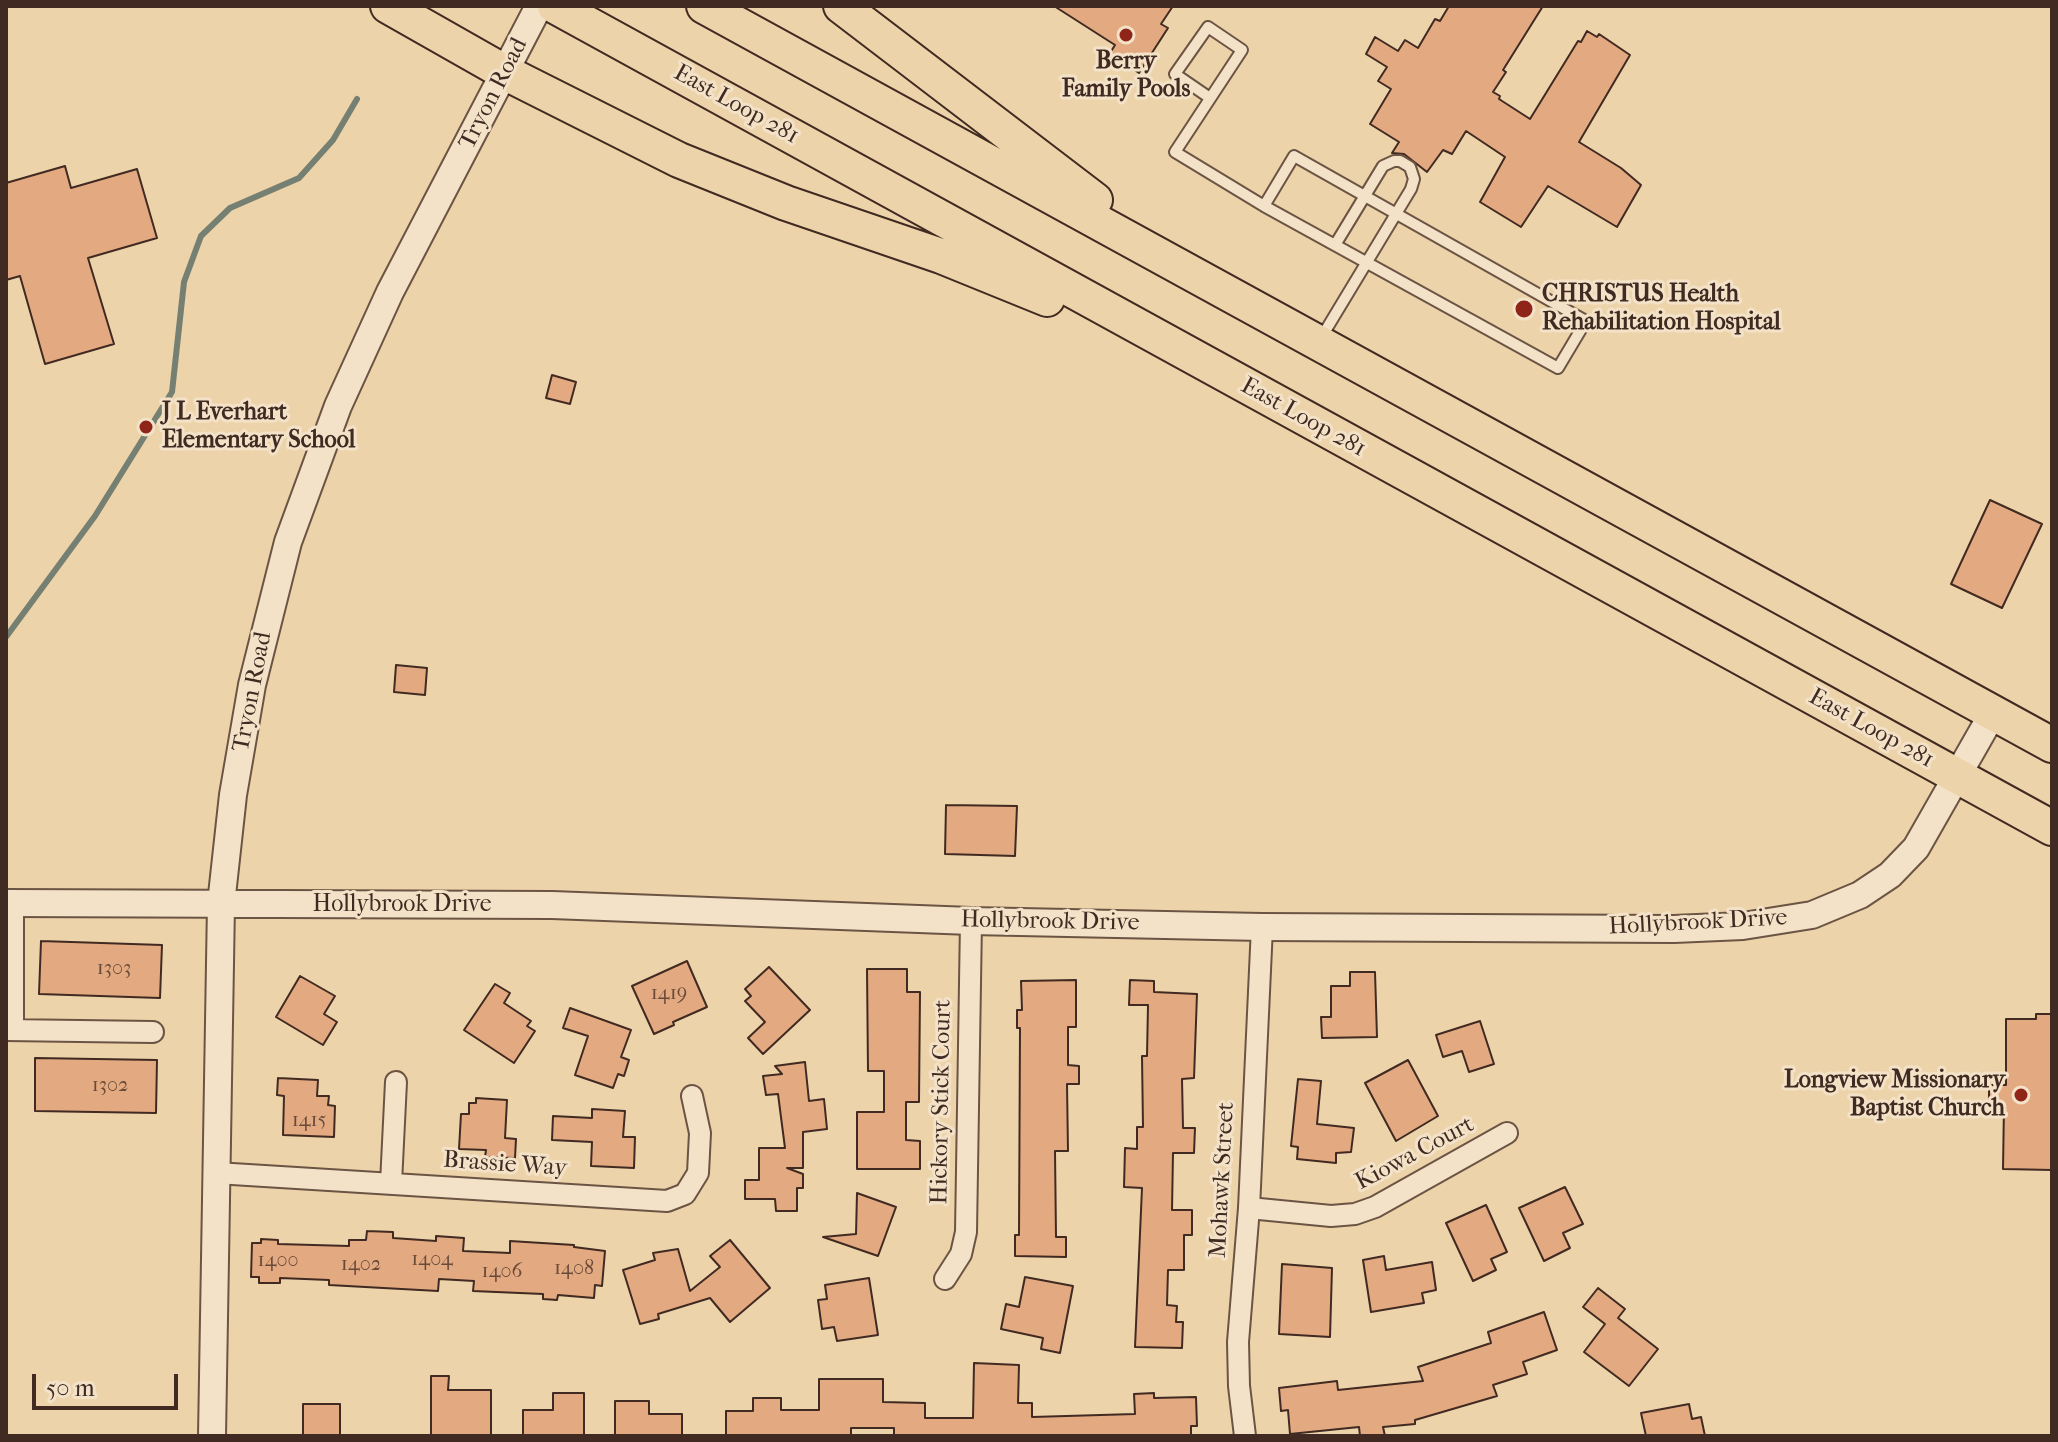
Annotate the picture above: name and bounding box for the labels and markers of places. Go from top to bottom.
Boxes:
marker: Berry Family Pools [1117,26,1135,44]
place label: Berry Family Pools [1062,48,1190,104]
place label: CHRISTUS Health Rehabilitation Hospital [1542,281,1781,337]
marker: CHRISTUS Health Rehabilitation Hospital [1513,298,1535,320]
place label: J L Everhart Elementary School [162,399,355,455]
marker: J L Everhart Elementary School [137,418,155,436]
place label: Longview Missionary Baptist Church [1784,1067,2005,1123]
marker: Longview Missionary Baptist Church [2012,1086,2030,1104]

